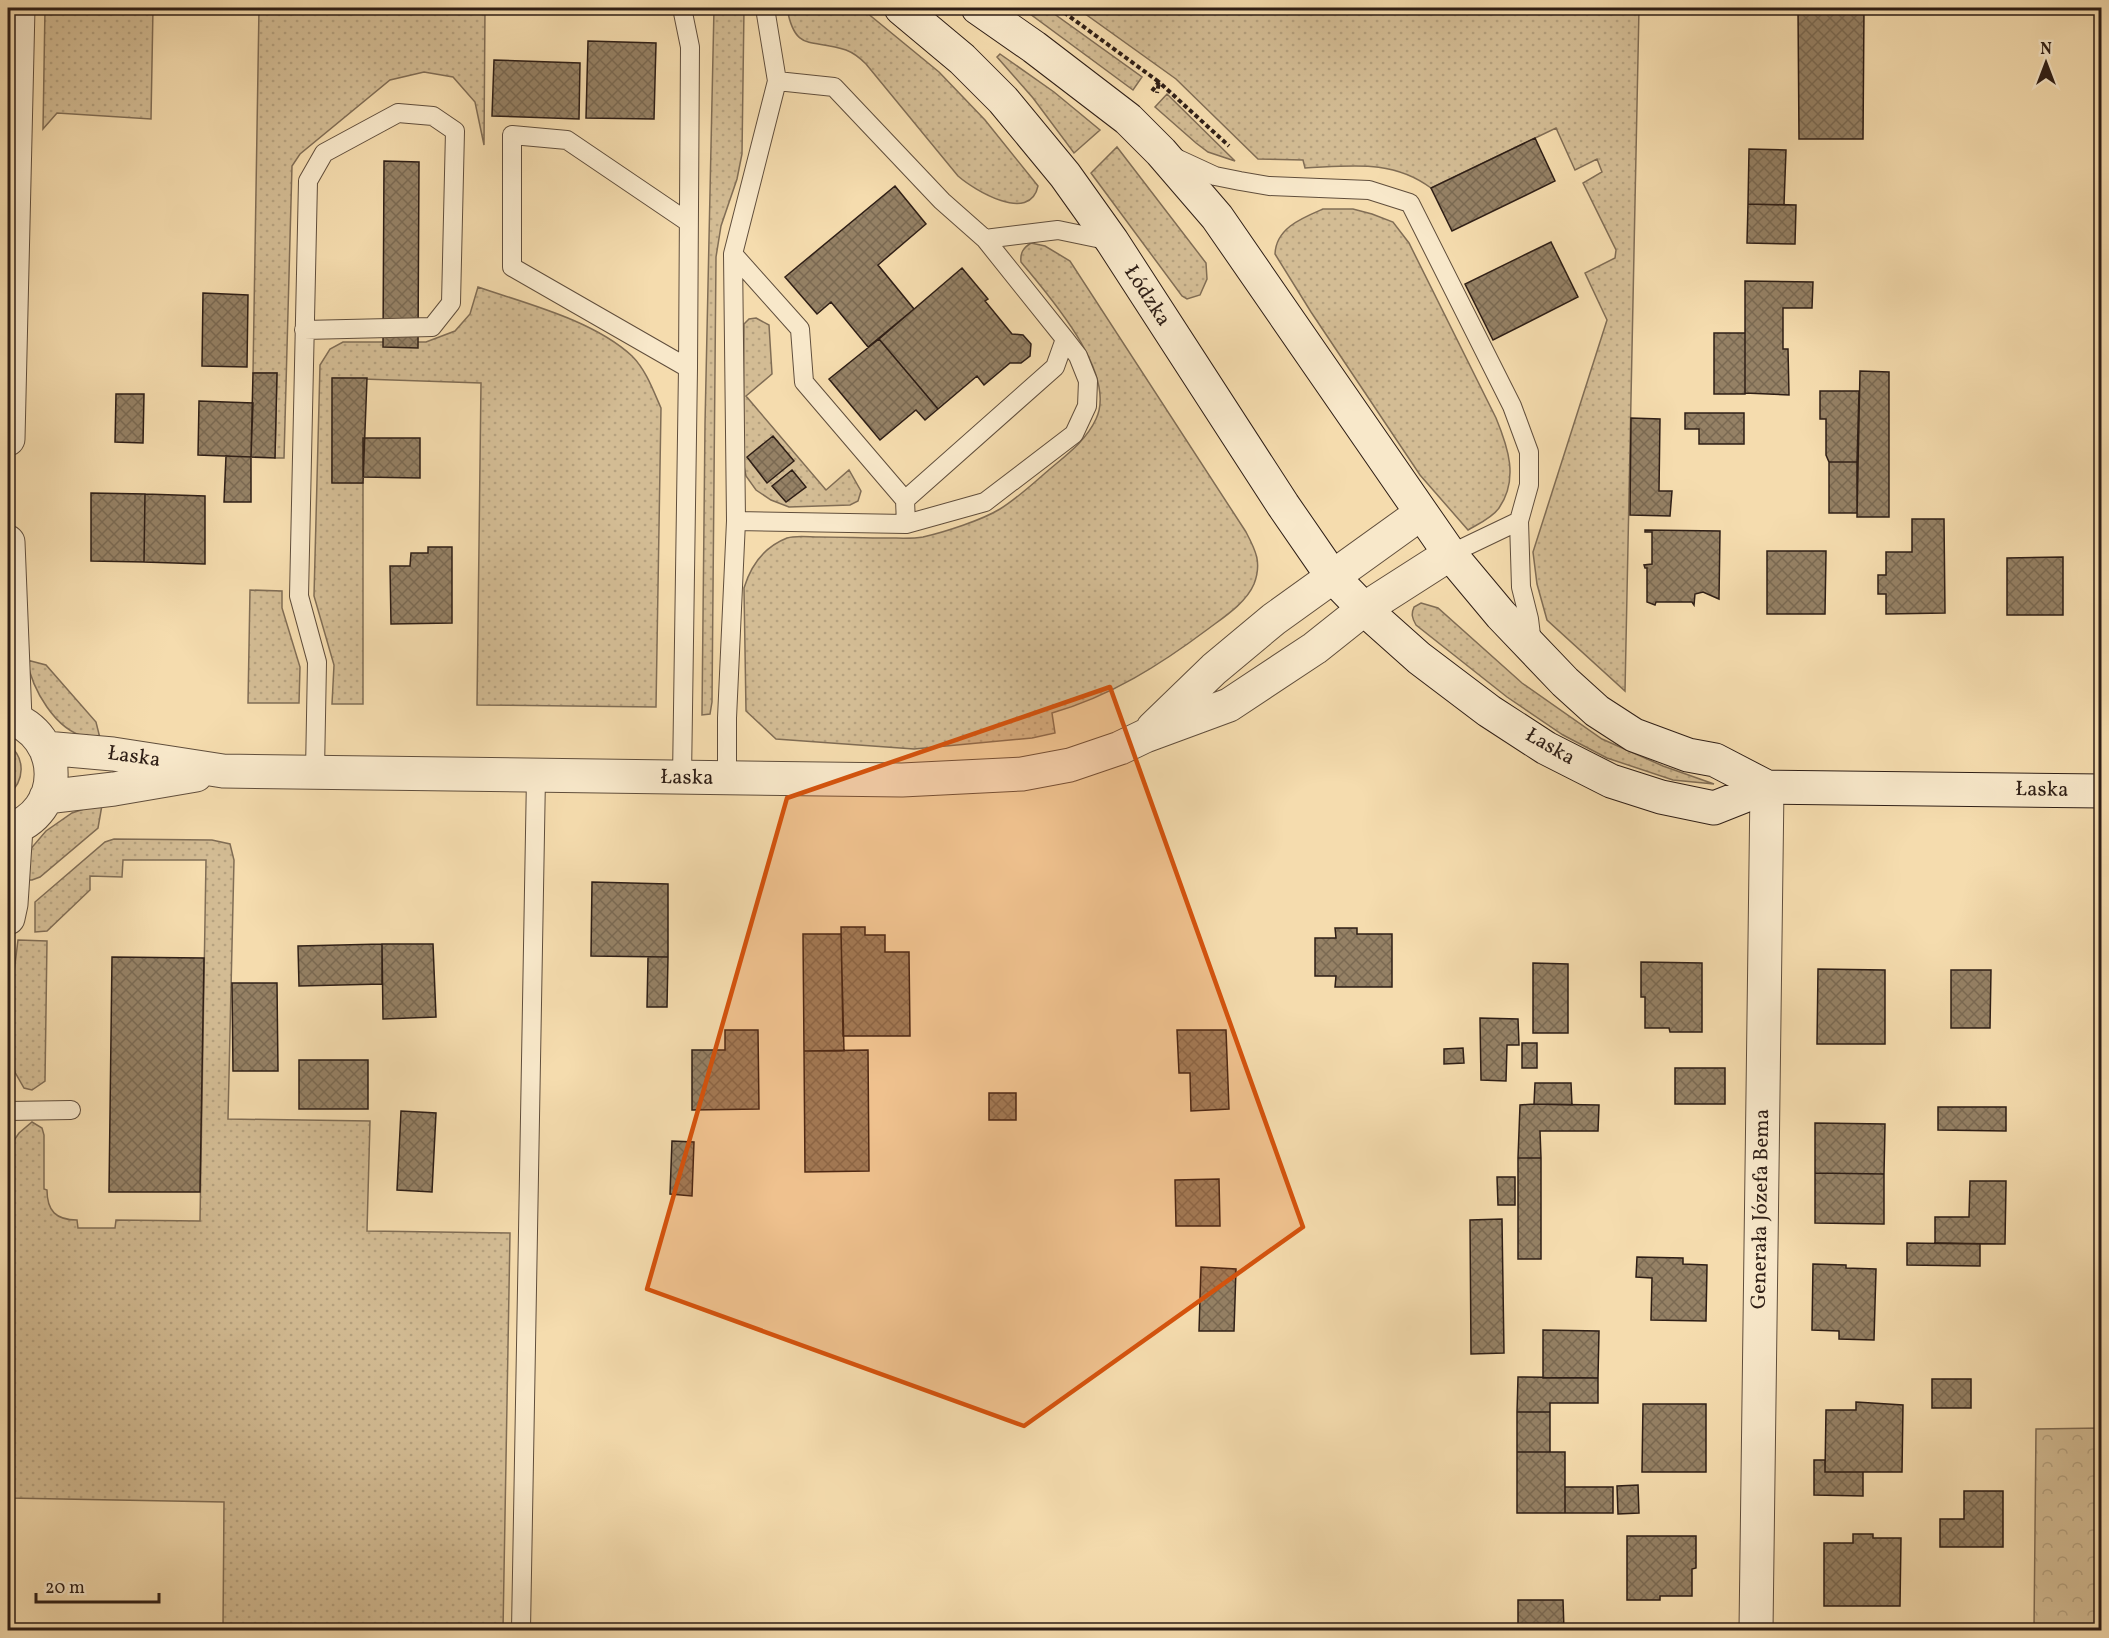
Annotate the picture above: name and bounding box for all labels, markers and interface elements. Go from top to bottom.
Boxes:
north arrow [2016,33,2076,93]
text: N [2040,39,2052,61]
street label: Łódzka [1117,260,1177,332]
street label: Łaska [1520,721,1580,773]
street label: Łaska [106,739,162,775]
street label: Łaska [660,763,714,793]
street label: Łaska [2015,775,2069,805]
street label: Generała Józefa Bema [1745,1109,1777,1309]
scale bar [36,1566,159,1604]
text: 20 m [45,1576,85,1601]

